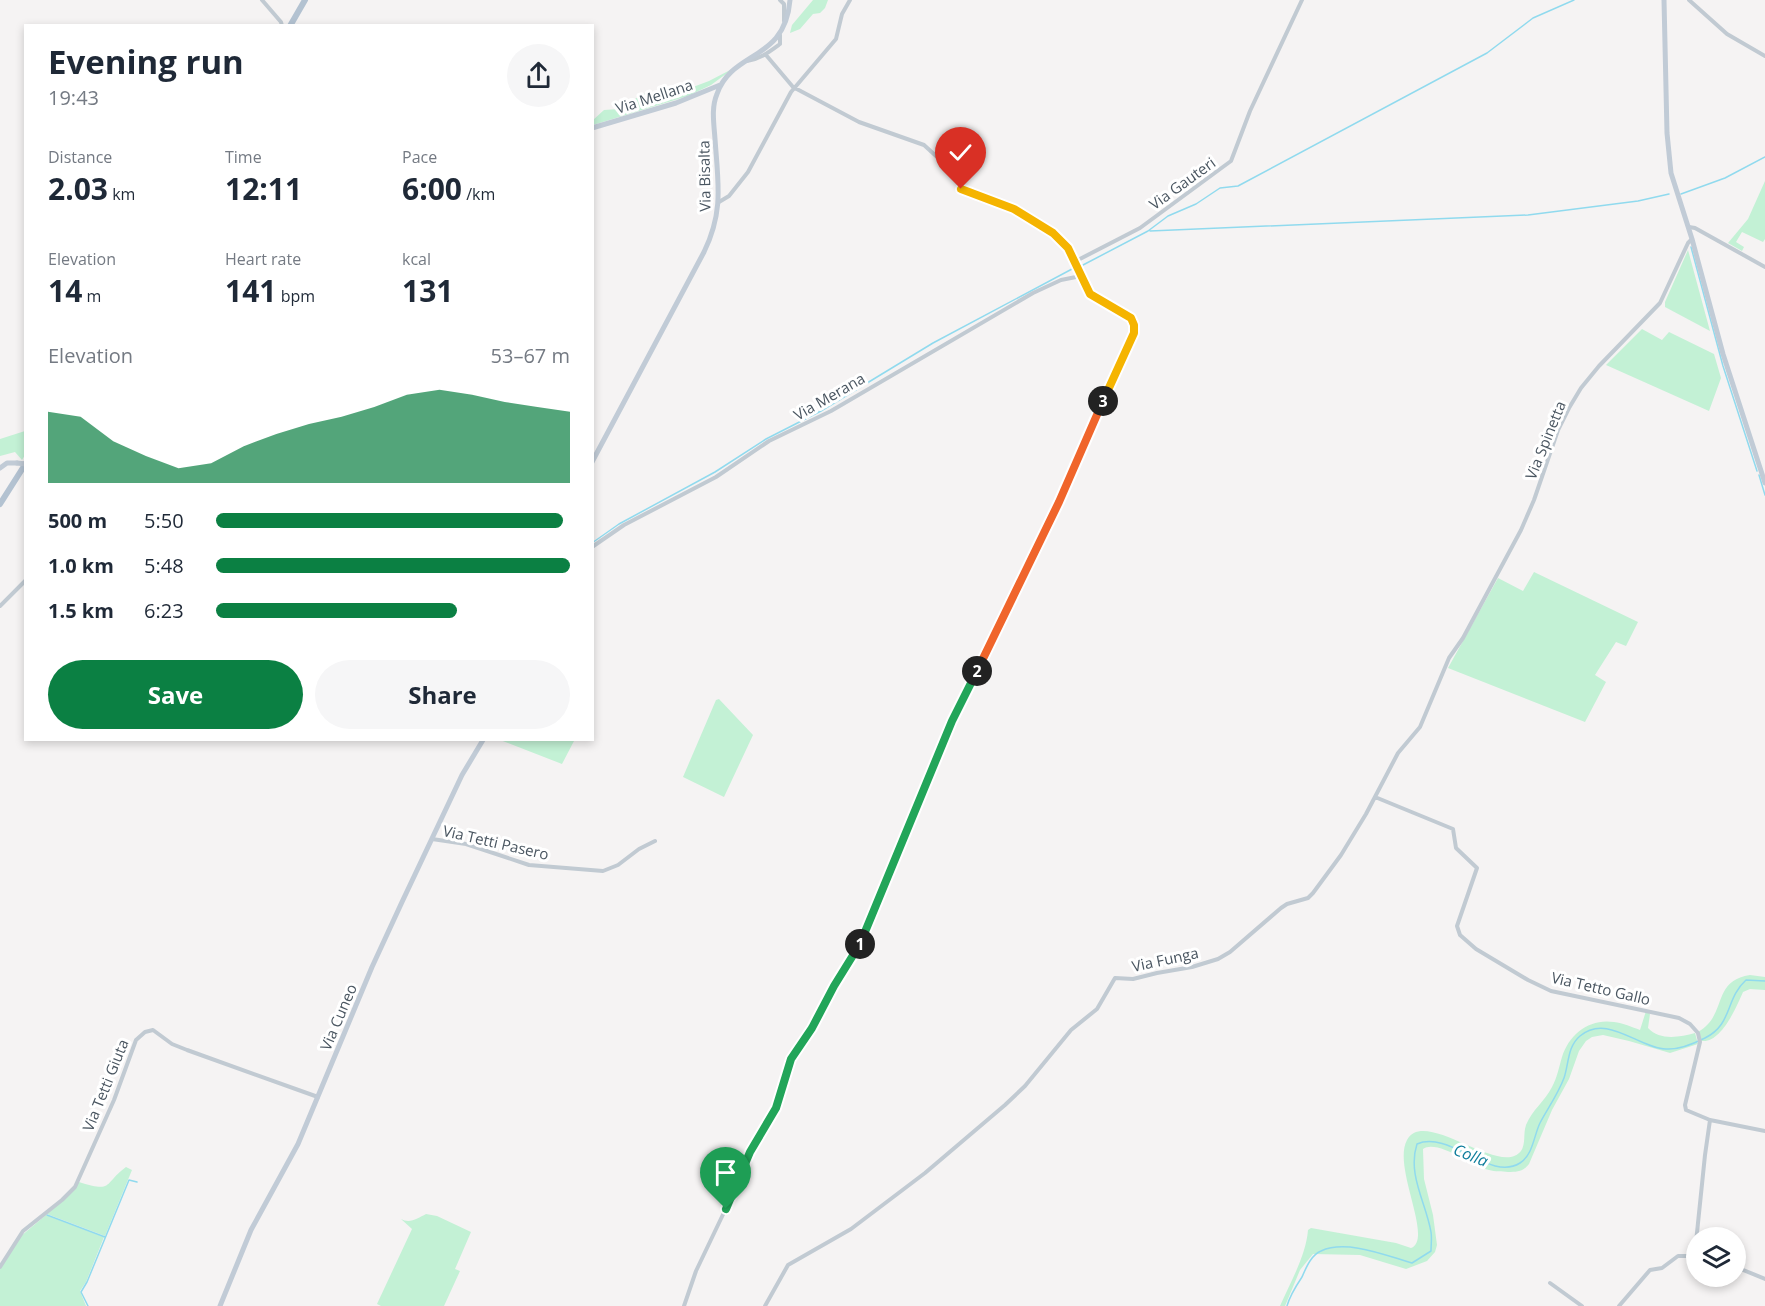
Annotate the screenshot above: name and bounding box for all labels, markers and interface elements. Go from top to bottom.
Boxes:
text: Evening run [48,39,244,84]
button: share [507,44,570,107]
street label: Via Mellana [613,74,695,118]
text: 19:43 [48,84,99,111]
pin [935,127,986,189]
icon: check [944,136,977,169]
street label: Via Bisalta [693,140,715,212]
text: Distance [48,146,112,168]
text: Time [225,146,262,168]
text: Pace [402,146,437,168]
street label: Via Gauteri [1145,152,1219,214]
text: 2.03 [48,168,108,209]
text: 12:11 [225,168,302,209]
text: 6:00 [402,168,462,209]
text: km [108,183,135,205]
text: /km [462,183,495,205]
text: Elevation [48,248,116,270]
text: Heart rate [225,248,301,270]
text: kcal [402,248,431,270]
text: 14 [48,270,82,311]
text: 141 [225,270,276,311]
text: 131 [402,270,453,311]
text: m [82,285,101,307]
text: bpm [276,285,315,307]
text: Elevation [48,342,133,369]
text: 53–67 m [491,342,570,369]
street label: Via Merana [790,368,868,424]
pin: 3 [1088,386,1118,416]
text: 3 [1098,390,1108,412]
street label: Via Spinetta [1520,398,1570,482]
text: 500 m [48,507,107,534]
text: 5:50 [144,507,184,534]
text: 1.0 km [48,552,114,579]
text: 5:48 [144,552,184,579]
text: 1.5 km [48,597,114,624]
text: 6:23 [144,597,184,624]
pin: 2 [962,656,992,686]
button: Save [48,660,303,729]
button: Share [315,660,570,729]
text: 2 [972,660,982,682]
street label: Via Tetti Pasero [441,820,551,864]
pin: 1 [845,929,875,959]
text: 1 [855,933,865,955]
street label: Via Funga [1130,942,1200,976]
street label: Via Tetto Gallo [1549,967,1653,1009]
street label: Via Cuneo [315,981,361,1053]
street label: Via Tetti Giuta [77,1036,133,1134]
water label: Colla [1450,1138,1492,1172]
pin [700,1147,751,1209]
icon: arrive [709,1156,742,1189]
map controls [1686,1227,1746,1287]
button: layers [1686,1227,1746,1287]

